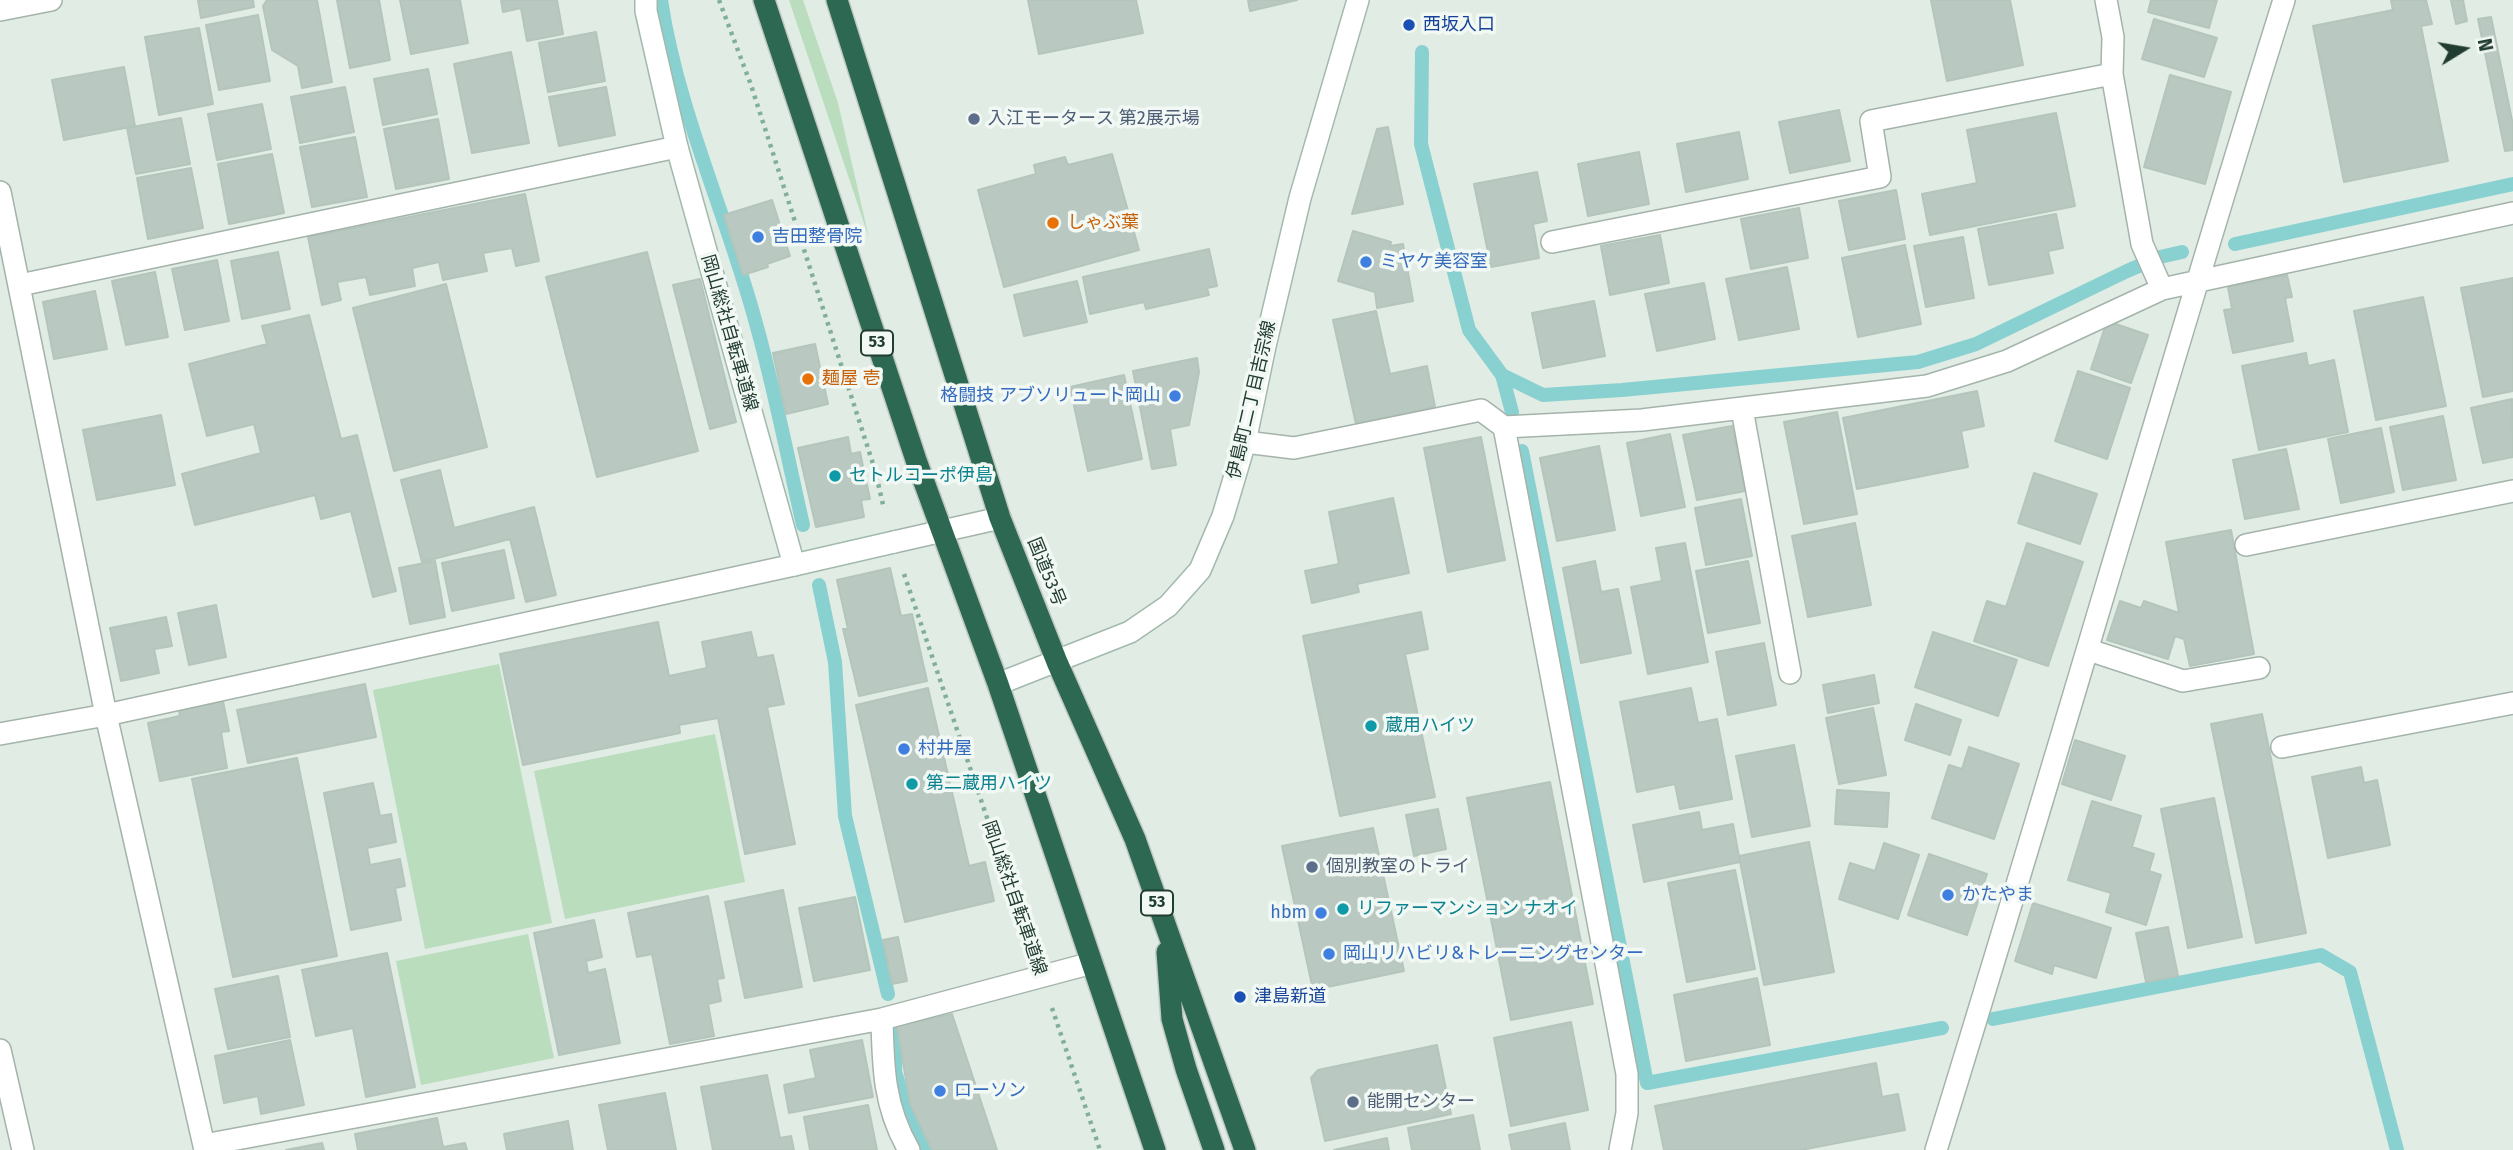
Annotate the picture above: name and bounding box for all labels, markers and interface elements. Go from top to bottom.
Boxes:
place label: 西坂入口 [1423,14,1495,36]
north arrow [2429,14,2499,84]
marker: 西坂入口 [1401,17,1417,33]
text: N [2473,37,2498,53]
place label: 入江モータース 第2展示場 [988,108,1200,130]
marker: 入江モータース 第2展示場 [966,111,982,127]
place label: しゃぶ葉 [1067,212,1139,234]
marker: しゃぶ葉 [1045,215,1061,231]
place label: 吉田整骨院 [772,226,862,248]
marker: 吉田整骨院 [750,229,766,245]
place label: ミヤケ美容室 [1380,251,1488,273]
street label: 岡山総社自転車道線 [696,252,762,414]
marker: ミヤケ美容室 [1358,254,1374,270]
street label: 伊島町二丁目吉宗線 [1223,319,1281,481]
road number: 53 [861,330,893,356]
place label: 麺屋 壱 [822,368,881,390]
marker: 麺屋 壱 [800,371,816,387]
place label: 格闘技 アブソリュート岡山 [940,385,1161,407]
marker: 格闘技 アブソリュート岡山 [1167,388,1183,404]
place label: セトルコーポ伊島 [849,465,993,487]
marker: セトルコーポ伊島 [827,468,843,484]
street label: 国道53号 [1023,535,1069,609]
place label: 蔵用ハイツ [1385,715,1475,737]
marker: 蔵用ハイツ [1363,718,1379,734]
place label: 村井屋 [918,738,972,760]
marker: 村井屋 [896,741,912,757]
place label: 第二蔵用ハイツ [926,773,1052,795]
marker: 第二蔵用ハイツ [904,776,920,792]
street label: 岡山総社自転車道線 [977,818,1051,978]
place label: 個別教室のトライ [1326,856,1470,878]
marker: 個別教室のトライ [1304,859,1320,875]
place label: かたやま [1962,884,2034,906]
marker: かたやま [1940,887,1956,903]
road number: 53 [1141,890,1173,916]
place label: リファーマンション ナオイ [1357,898,1578,920]
marker: リファーマンション ナオイ [1335,901,1351,917]
place label: hbm [1270,902,1307,924]
marker: hbm [1313,905,1329,921]
place label: 岡山リハビリ&トレーニングセンター [1343,943,1644,965]
marker: 岡山リハビリ&トレーニングセンター [1321,946,1337,962]
place label: 津島新道 [1254,986,1326,1008]
marker: 津島新道 [1232,989,1248,1005]
place label: ローソン [954,1080,1026,1102]
marker: ローソン [932,1083,948,1099]
place label: 能開センター [1367,1091,1475,1113]
marker: 能開センター [1345,1094,1361,1110]

